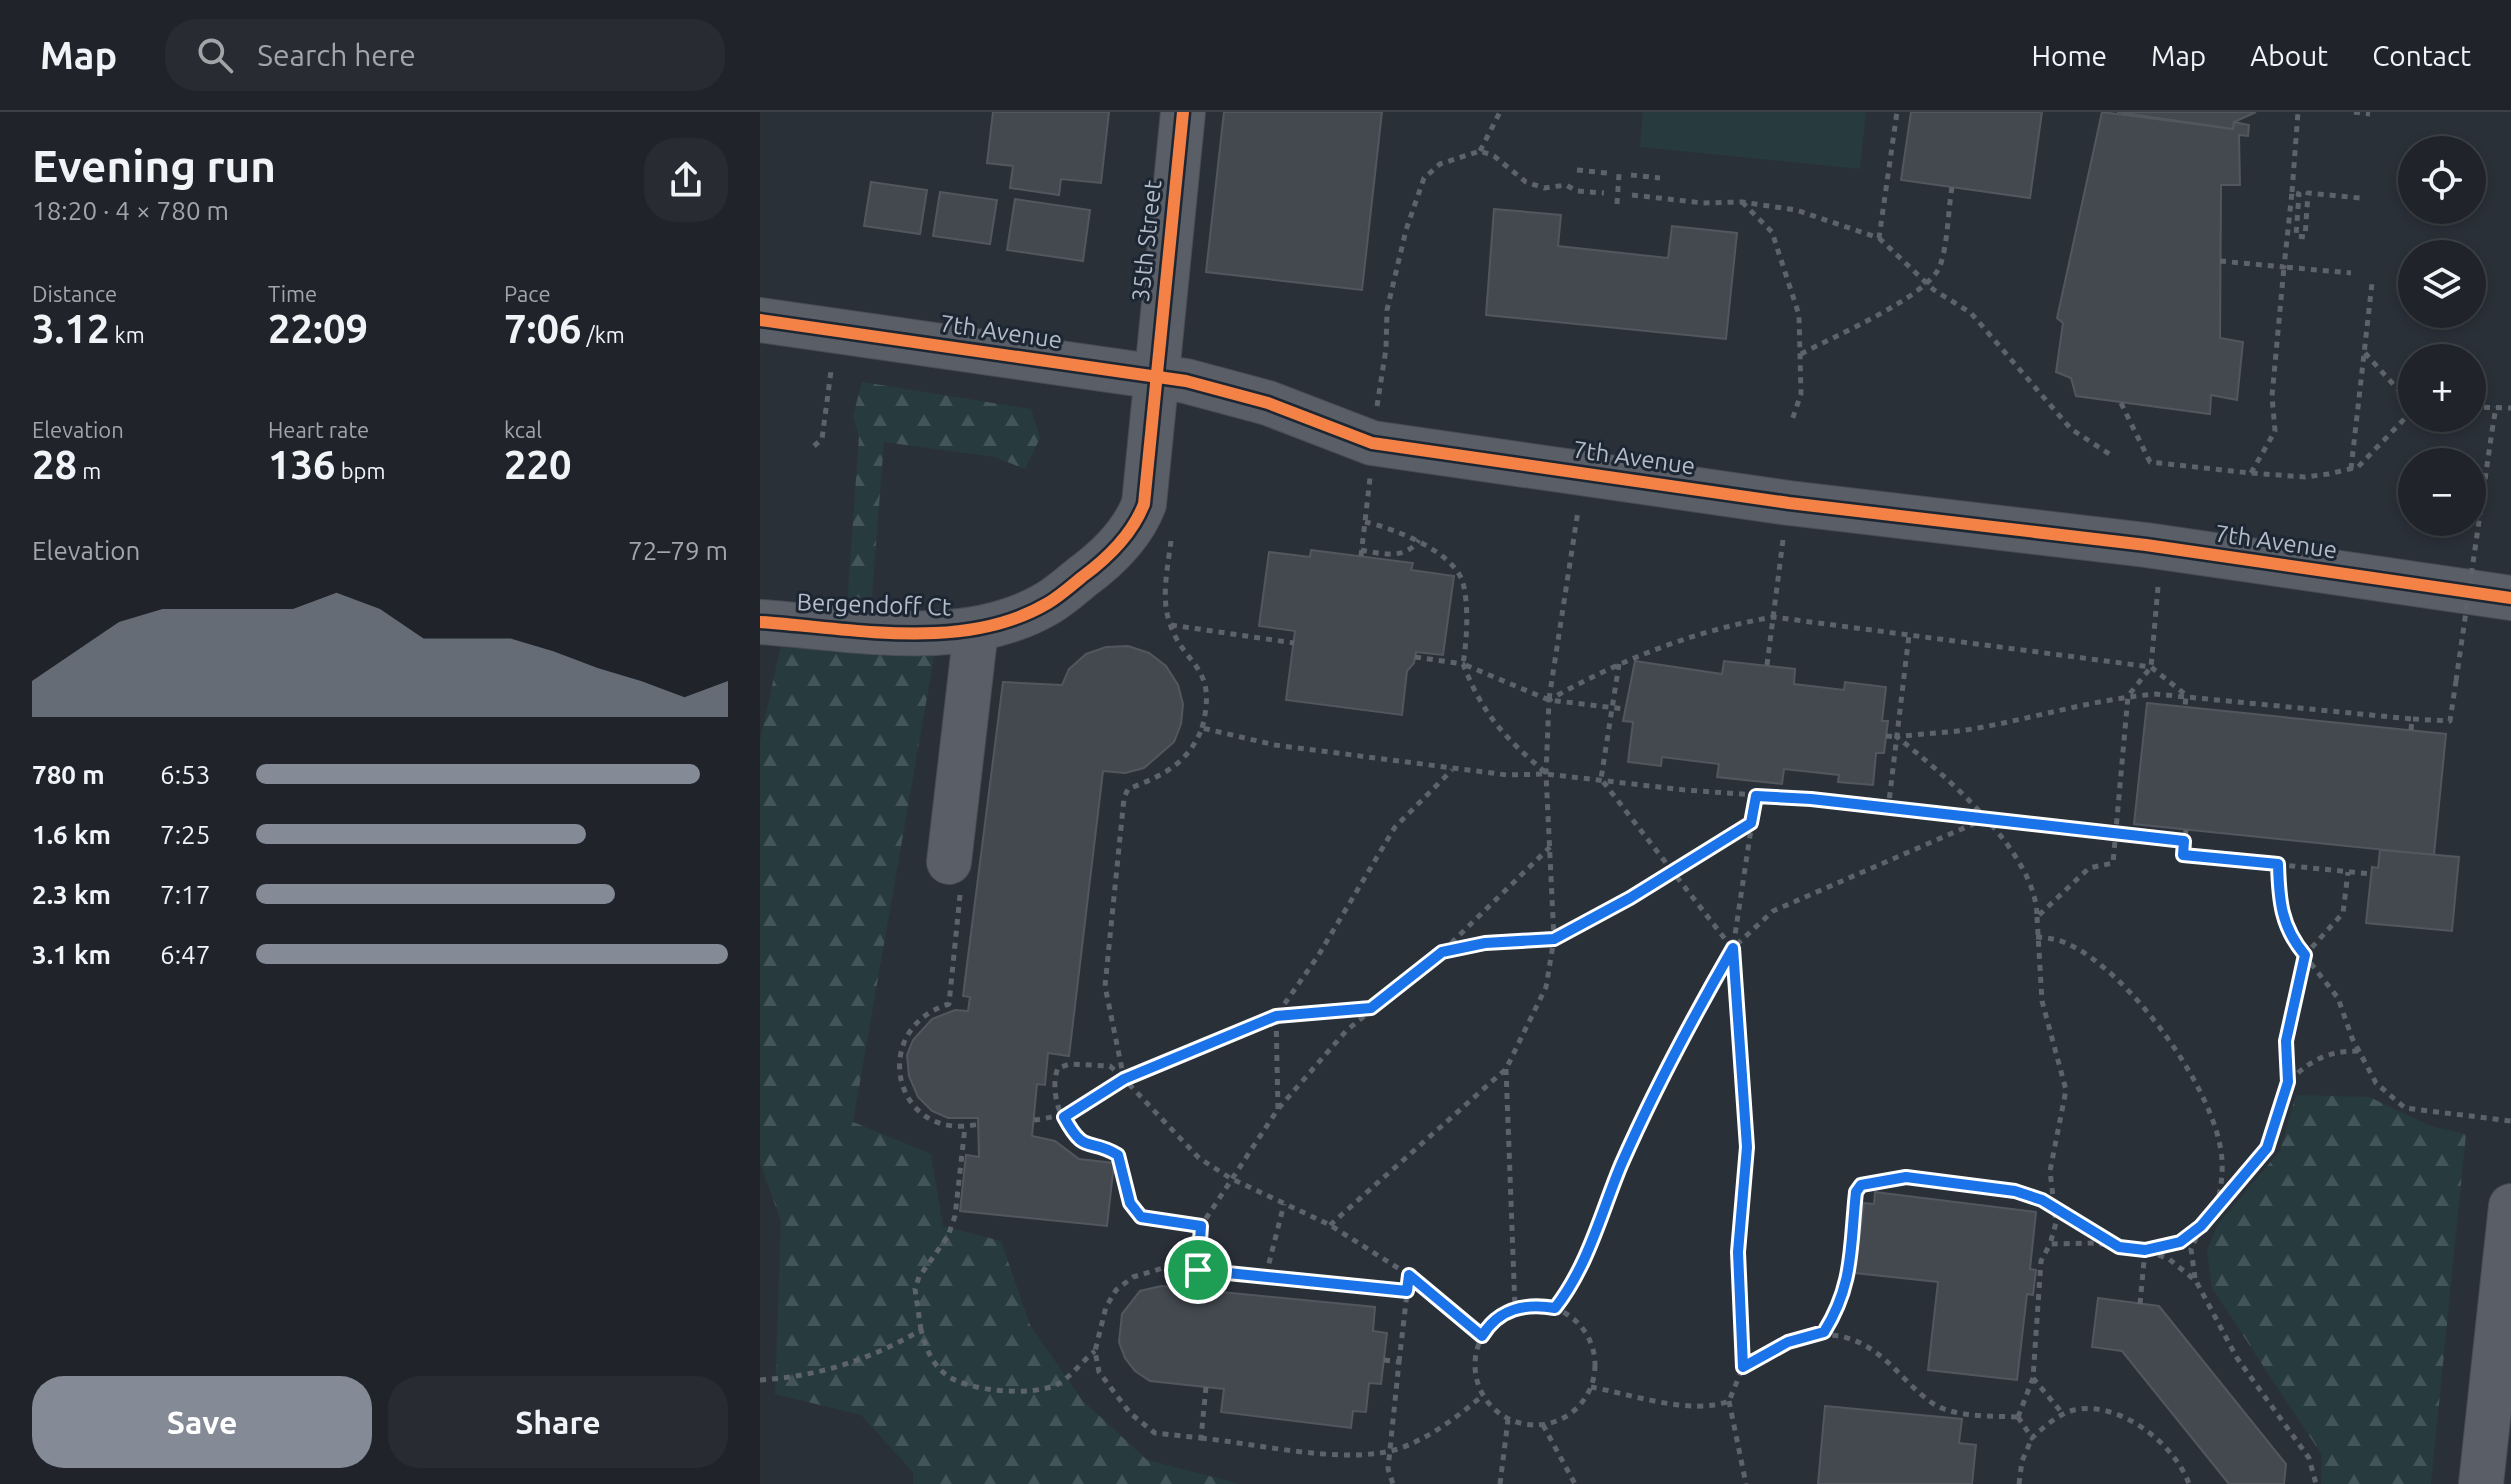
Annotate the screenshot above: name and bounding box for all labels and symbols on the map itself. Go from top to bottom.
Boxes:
street label: 35th Street [1127,178,1166,303]
street label: 7th Avenue [938,310,1064,353]
street label: 7th Avenue [1571,436,1697,479]
street label: 7th Avenue [2213,520,2339,563]
street label: Bergendoff Ct [796,588,952,621]
pin [1164,1236,1232,1304]

